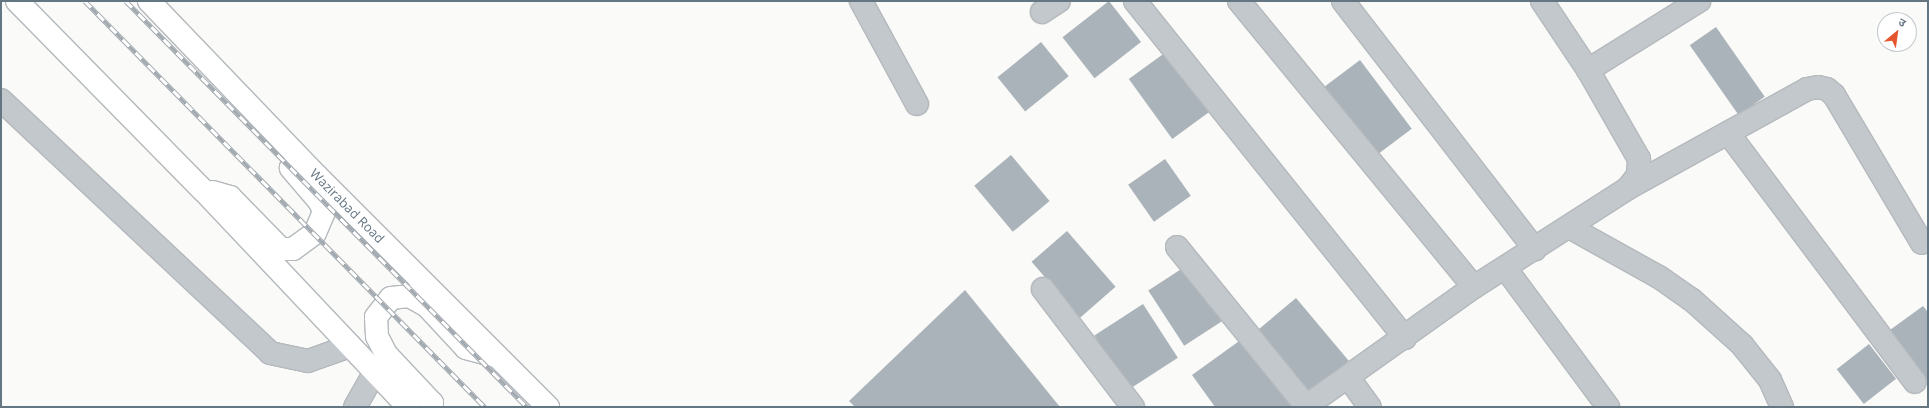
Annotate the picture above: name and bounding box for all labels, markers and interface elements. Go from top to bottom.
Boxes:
north arrow [1877,12,1917,52]
text: उ [1896,14,1909,30]
street label: Wazirabad Road [307,166,387,246]

